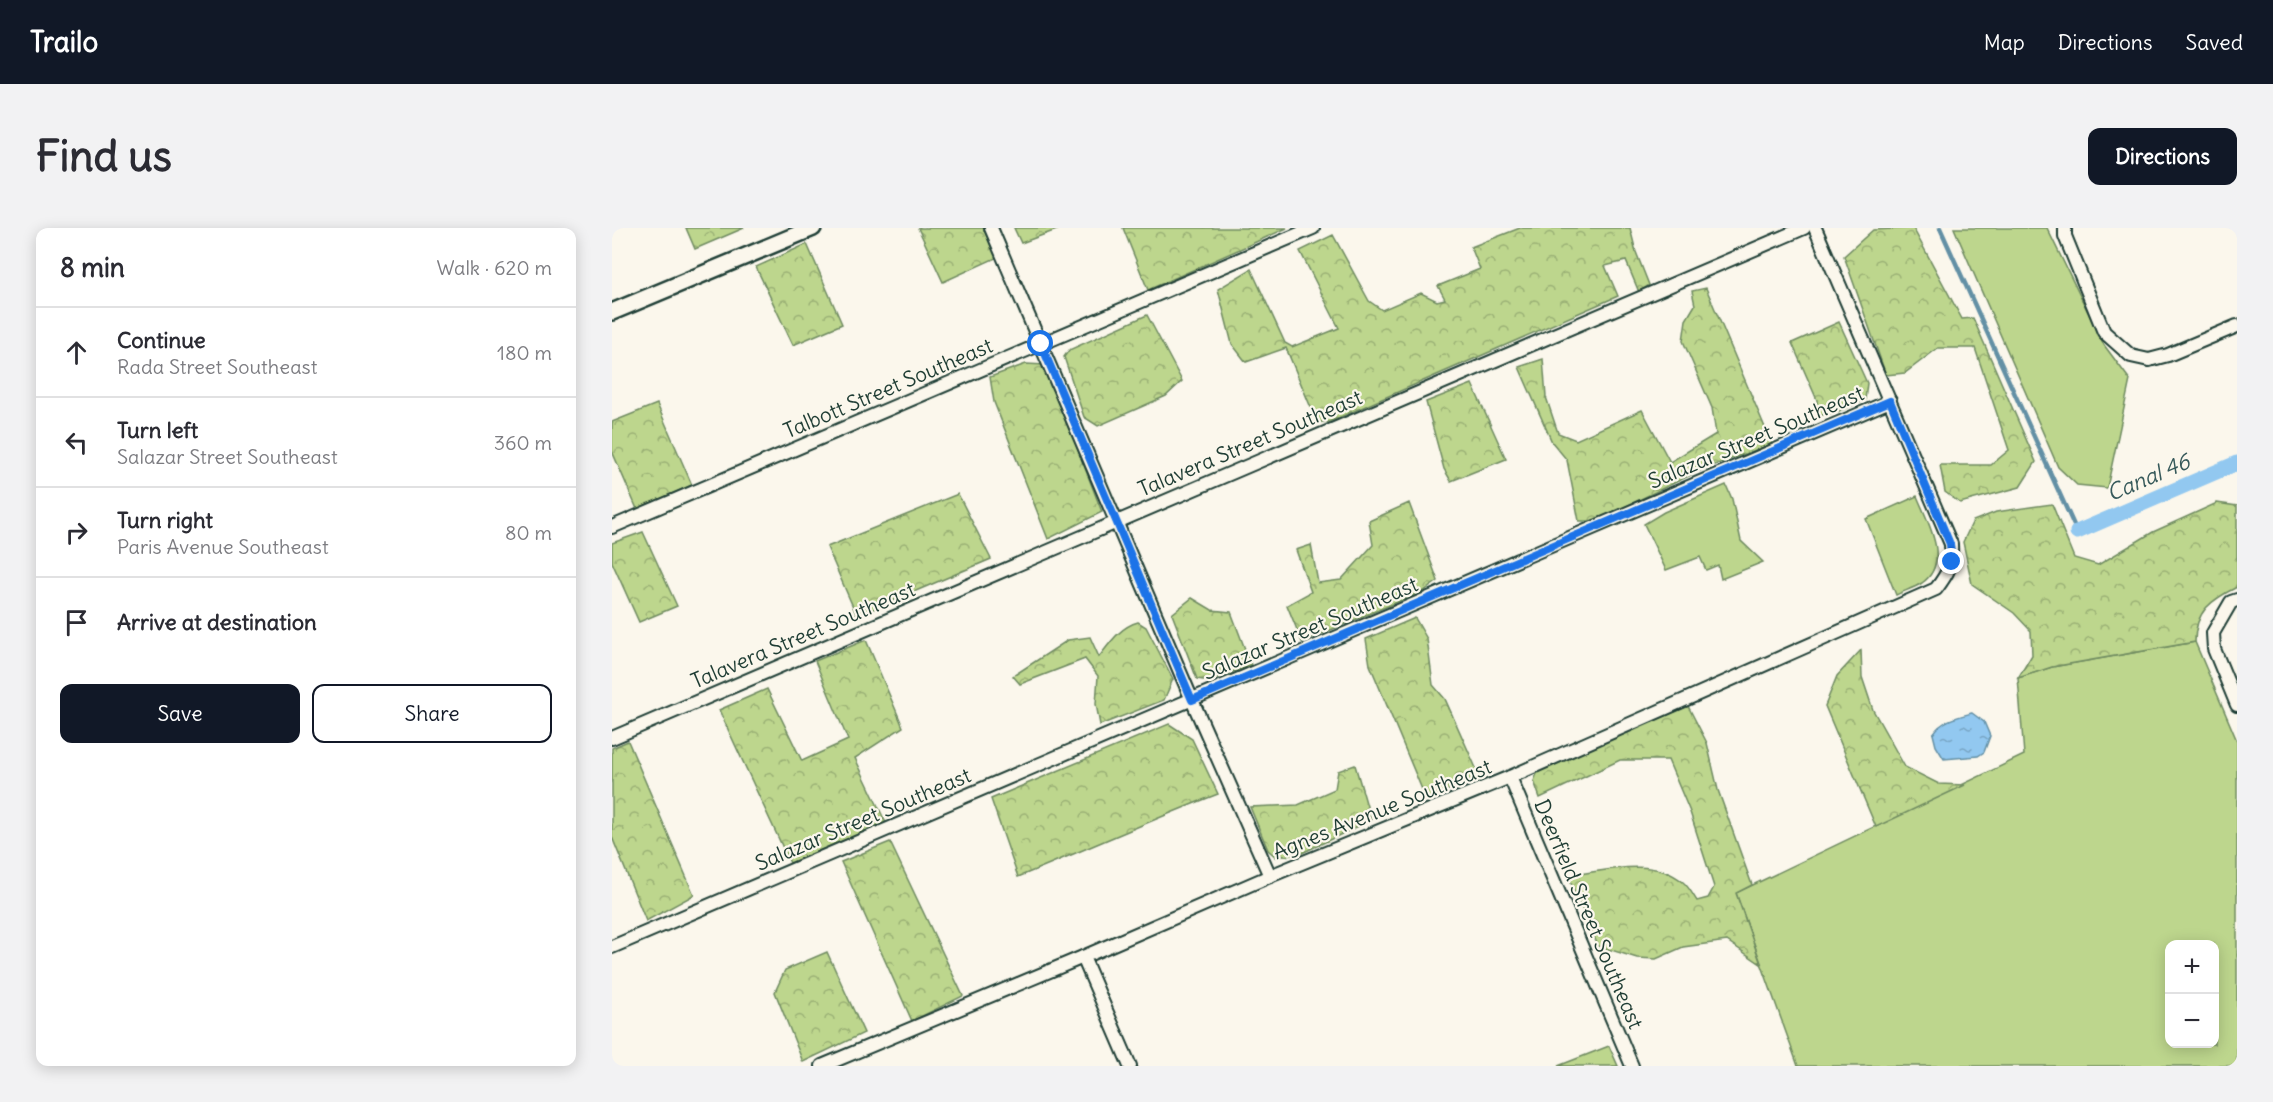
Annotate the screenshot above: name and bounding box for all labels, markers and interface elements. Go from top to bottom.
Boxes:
text: Trailo [30,24,98,60]
text: Map [1984,29,2025,56]
text: Directions [2058,29,2152,56]
text: Saved [2185,29,2243,56]
button: Directions [2088,128,2237,185]
text: Find us [36,130,172,182]
text: 8 min [60,251,125,284]
text: Walk · 620 m [436,255,552,280]
text: Continue [117,326,206,354]
route start [1027,330,1053,356]
street label: Talbott Street Southeast [779,332,997,444]
icon: ahead [60,336,93,369]
text: 180 m [497,340,552,365]
text: Rada Street Southeast [117,354,317,379]
street label: Salazar Street Southeast [1644,379,1868,495]
street label: Talavera Street Southeast [1134,383,1366,503]
text: Turn left [117,416,198,444]
icon: left [60,426,93,459]
text: 360 m [494,430,552,455]
text: Salazar Street Southeast [117,444,338,469]
water label: Canal 46 [2102,446,2196,507]
text: Turn right [117,506,213,534]
icon: right [60,516,93,549]
text: 80 m [505,520,552,545]
text: Paris Avenue Southeast [117,534,329,559]
route end [1938,548,1964,574]
street label: Salazar Street Southeast [1198,570,1422,686]
street label: Talavera Street Southeast [687,575,919,695]
icon: arrive [60,606,93,639]
text: Arrive at destination [117,608,317,636]
button: Save [60,684,300,743]
button: Share [312,684,552,743]
street label: Agnes Avenue Southeast [1269,753,1495,865]
street label: Salazar Street Southeast [751,761,975,877]
street label: Deerfield Street Southeast [1528,795,1650,1033]
map controls [2165,940,2219,1048]
button: + [2165,940,2219,994]
button: − [2165,994,2219,1048]

